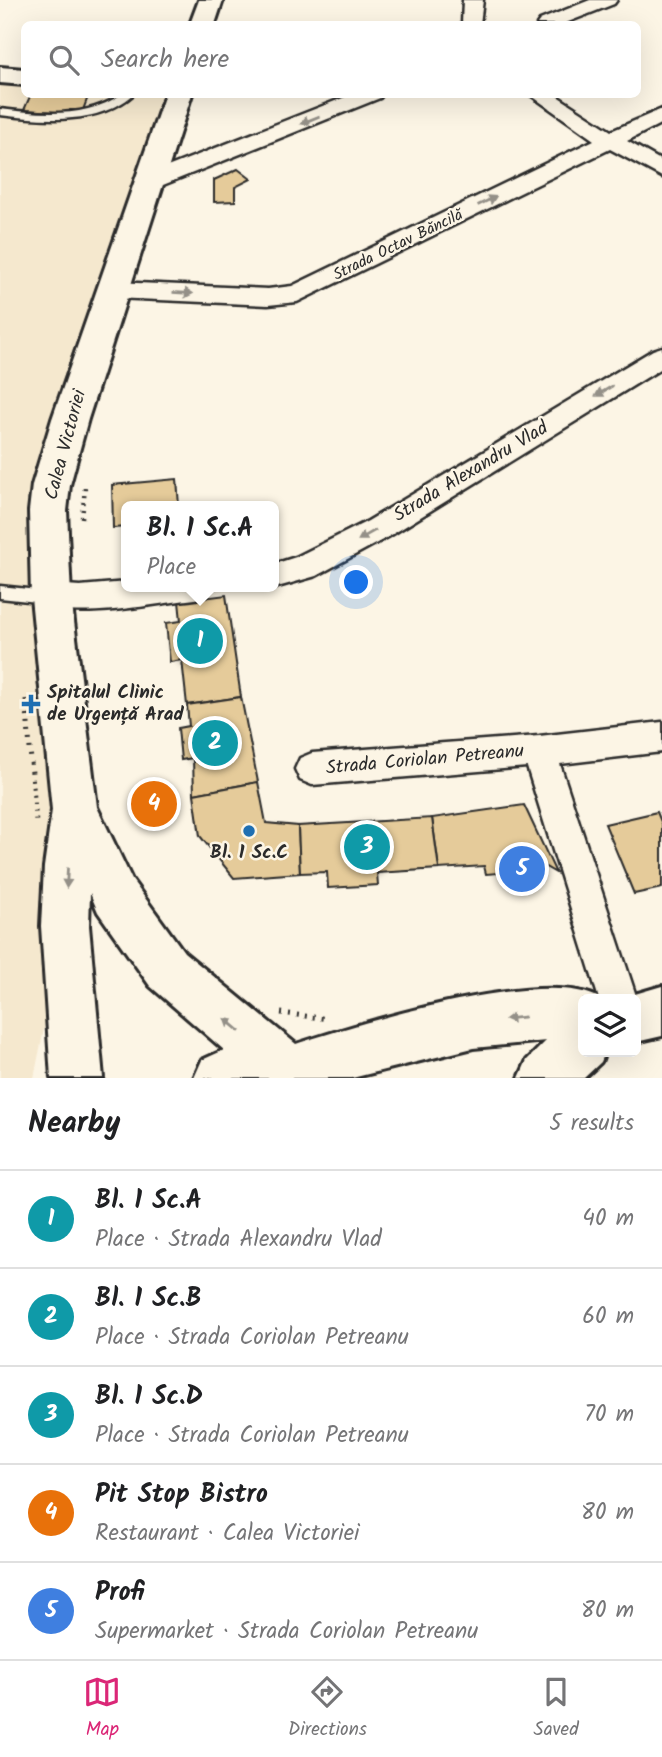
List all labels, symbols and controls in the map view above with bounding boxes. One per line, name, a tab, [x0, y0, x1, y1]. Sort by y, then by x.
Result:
search box	[21, 21, 641, 98]
text: Search here	[101, 39, 229, 81]
icon: search	[45, 41, 83, 79]
one-way arrow	[299, 114, 320, 125]
one-way arrow	[477, 196, 497, 207]
street label: Strada Octav Băncilă	[329, 202, 469, 287]
one-way arrow	[172, 288, 194, 299]
street label: Calea Victoriei	[37, 385, 95, 503]
one-way arrow	[594, 385, 613, 397]
street label: Strada Alexandru Vlad	[388, 413, 555, 530]
popup	[121, 501, 279, 592]
text: Bl. 1 Sc.A	[147, 508, 253, 550]
one-way arrow	[358, 529, 377, 541]
text: Place	[147, 550, 196, 586]
your location	[339, 565, 373, 599]
pin: 1	[177, 615, 223, 667]
place label: Spitalul Clinic de Urgență Arad	[47, 678, 185, 730]
marker: Spitalul Clinic de Urgență Arad	[21, 694, 41, 714]
pin: 2	[192, 717, 238, 769]
street label: Strada Coriolan Petreanu	[325, 736, 525, 784]
pin: 4	[131, 778, 177, 830]
pin: 3	[344, 821, 390, 873]
marker: Bl. 1 Sc.C	[241, 823, 257, 839]
place label: Bl. 1 Sc.C	[210, 838, 288, 868]
pin: 5	[499, 843, 545, 895]
one-way arrow	[61, 867, 72, 889]
map controls	[578, 994, 641, 1057]
button: layers	[578, 994, 641, 1057]
one-way arrow	[504, 1013, 526, 1024]
one-way arrow	[223, 1017, 241, 1032]
text: Nearby	[28, 1100, 120, 1148]
text: 5 results	[549, 1106, 634, 1142]
text: Bl. 1 Sc.A	[95, 1180, 202, 1222]
text: 1	[48, 1201, 54, 1237]
text: 40 m	[582, 1201, 634, 1237]
text: Place · Strada Alexandru Vlad	[95, 1222, 382, 1258]
text: Bl. 1 Sc.B	[95, 1278, 202, 1320]
text: 2	[44, 1299, 58, 1335]
text: 60 m	[582, 1299, 634, 1335]
text: Place · Strada Coriolan Petreanu	[95, 1320, 409, 1356]
text: Bl. 1 Sc.D	[95, 1376, 203, 1418]
text: 3	[45, 1397, 57, 1433]
text: 70 m	[584, 1397, 634, 1433]
text: Place · Strada Coriolan Petreanu	[95, 1418, 409, 1454]
text: Pit Stop Bistro	[95, 1474, 268, 1516]
text: 4	[45, 1495, 57, 1531]
text: 80 m	[581, 1495, 634, 1531]
text: Restaurant · Calea Victoriei	[95, 1516, 360, 1552]
text: Profi	[95, 1572, 144, 1614]
text: 5	[45, 1593, 57, 1629]
text: 80 m	[581, 1593, 634, 1629]
text: Supermarket · Strada Coriolan Petreanu	[95, 1614, 478, 1650]
tab: Map	[83, 1673, 121, 1745]
tab: Directions	[288, 1673, 367, 1745]
tab: Saved	[534, 1673, 579, 1745]

